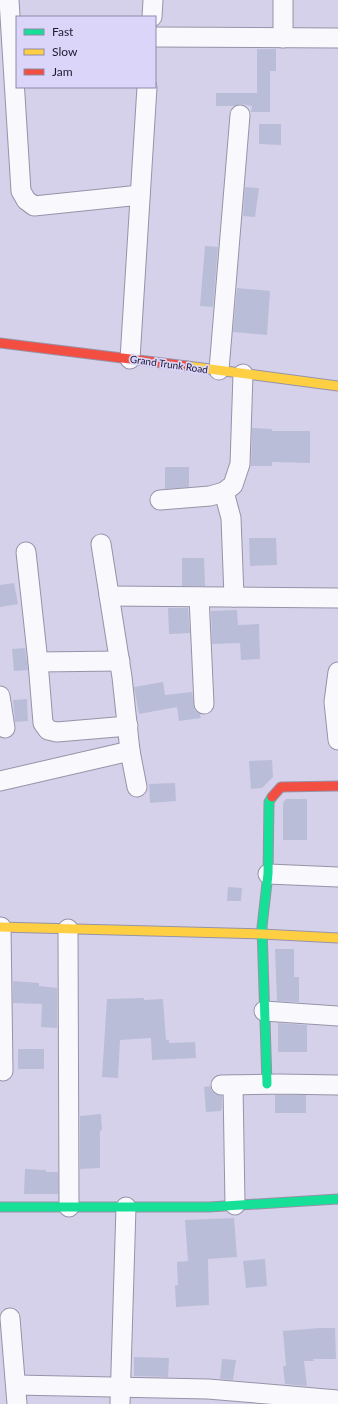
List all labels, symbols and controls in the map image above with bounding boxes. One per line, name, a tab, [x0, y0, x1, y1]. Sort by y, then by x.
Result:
legend	[16, 16, 156, 88]
text: Fast	[52, 24, 74, 39]
text: Slow	[52, 44, 78, 59]
text: Jam	[52, 64, 73, 79]
street label: Grand Trunk Road	[129, 353, 209, 375]

